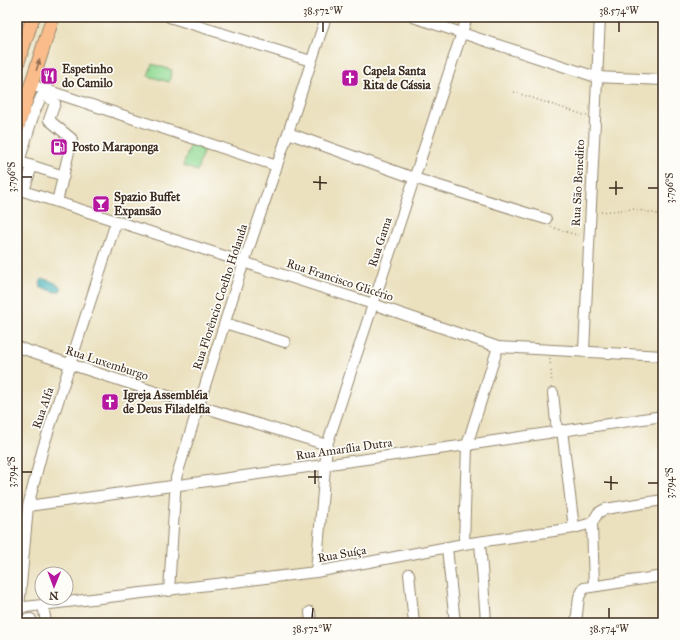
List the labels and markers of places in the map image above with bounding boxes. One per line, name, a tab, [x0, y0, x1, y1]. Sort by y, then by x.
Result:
place label: Espetinho do Camilo	[62, 62, 113, 90]
place label: Capela Santa Rita de Cássia	[363, 64, 431, 92]
restaurant icon: Espetinho do Camilo	[39, 66, 59, 86]
church icon: Capela Santa Rita de Cássia	[340, 68, 360, 88]
fuel station icon: Posto Maraponga	[49, 137, 69, 157]
place label: Posto Maraponga	[72, 140, 159, 155]
place label: Spazio Buffet Expansão	[114, 190, 181, 219]
bar icon: Spazio Buffet Expansão	[91, 194, 111, 214]
place label: Igreja Assembléia de Deus Filadelfia	[123, 388, 211, 416]
church icon: Igreja Assembléia de Deus Filadelfia	[100, 392, 120, 412]

